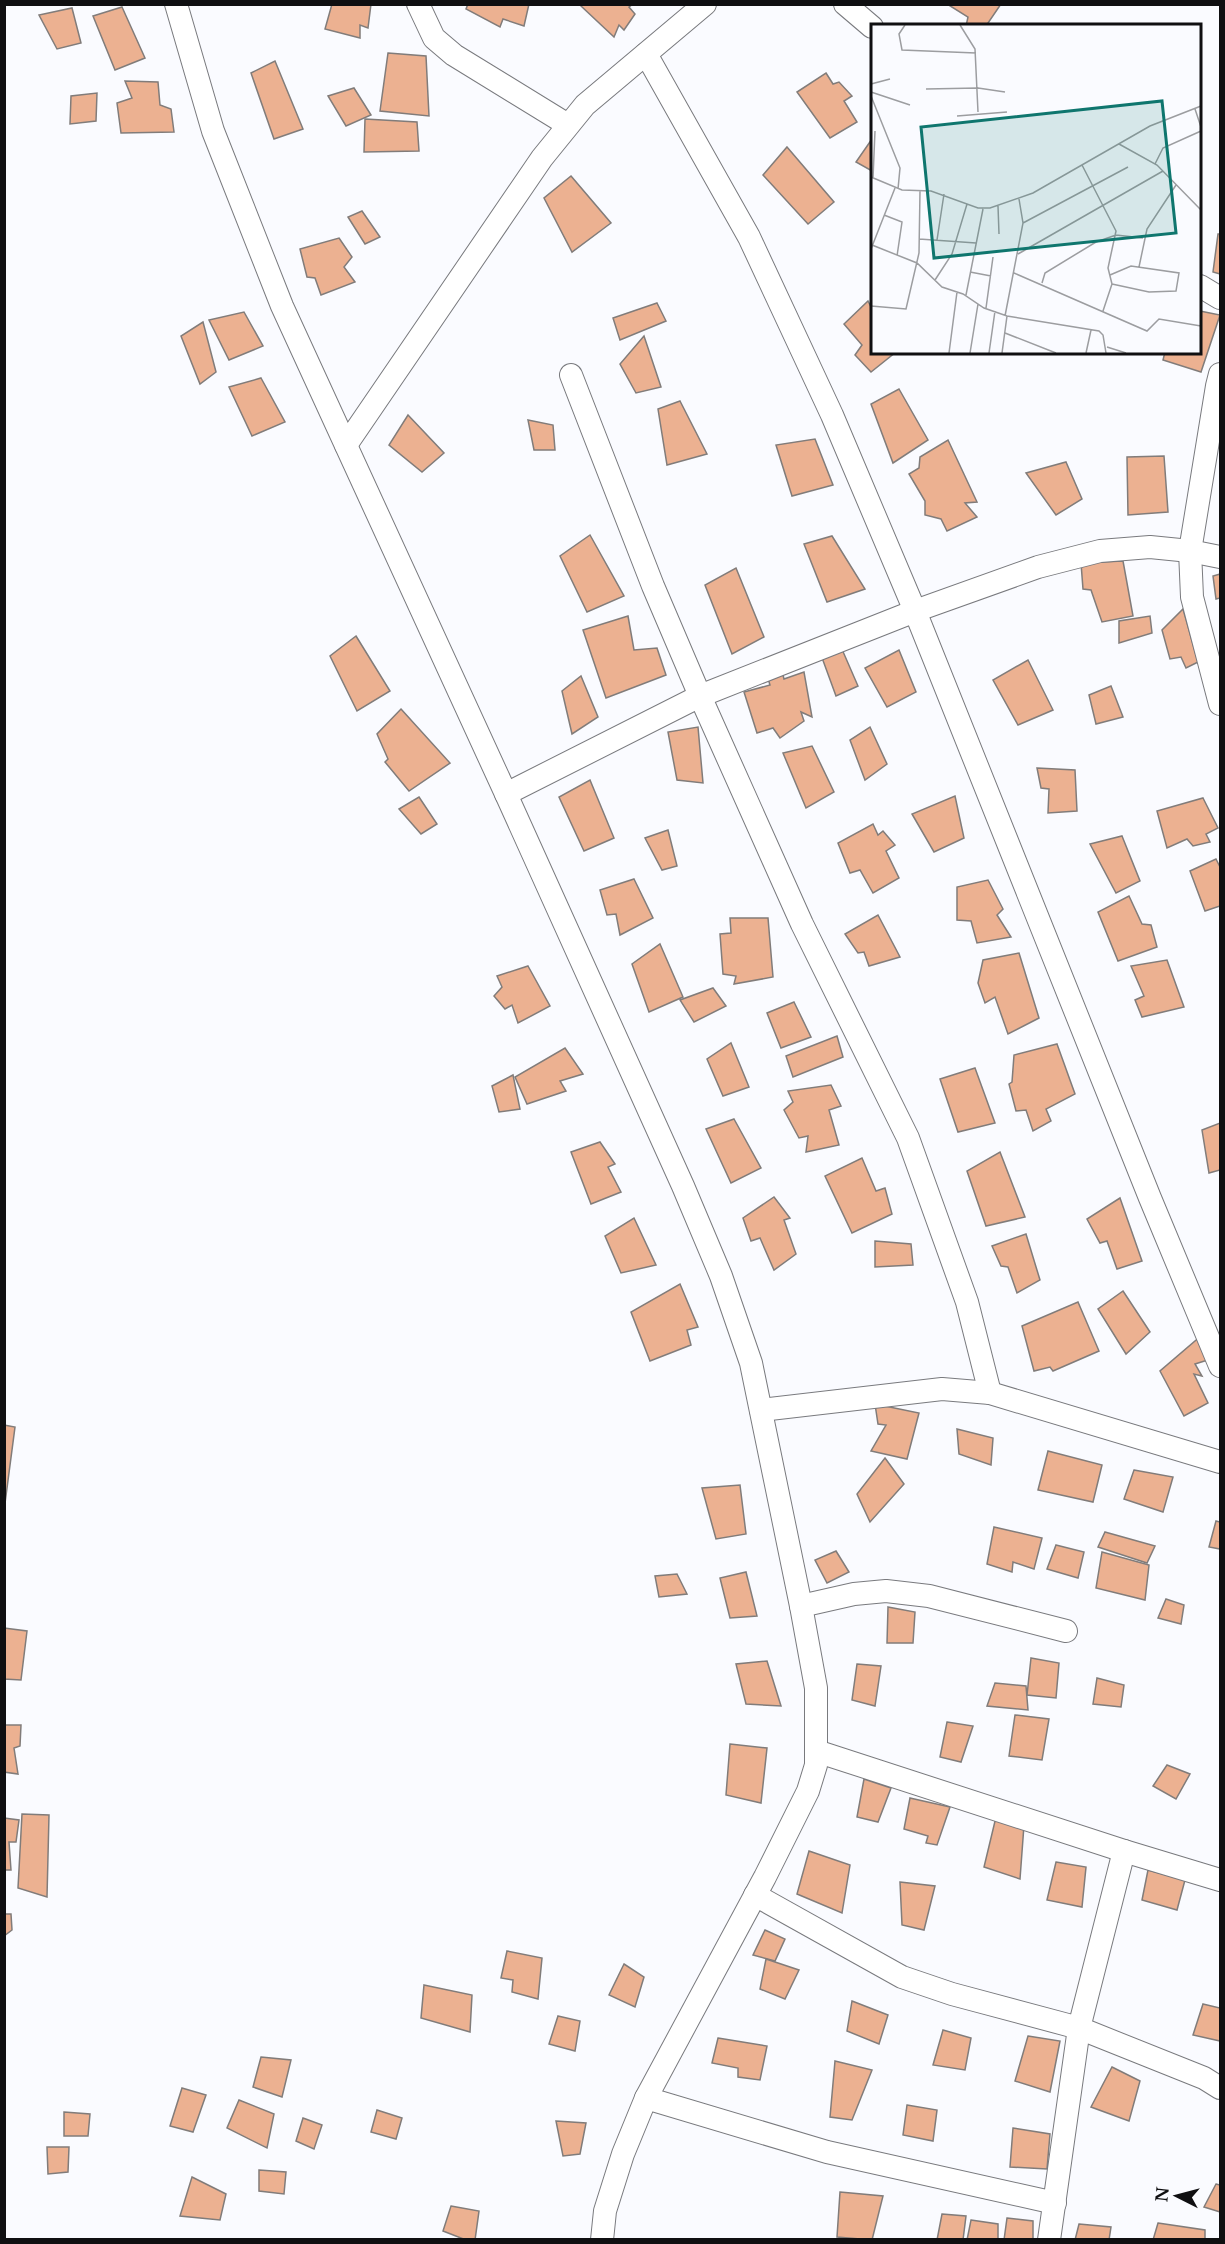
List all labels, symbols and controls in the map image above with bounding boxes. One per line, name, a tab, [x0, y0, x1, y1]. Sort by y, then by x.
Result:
inset map	[871, 24, 1201, 354]
north arrow	[1147, 2166, 1207, 2226]
text: N	[1151, 2186, 1173, 2203]

